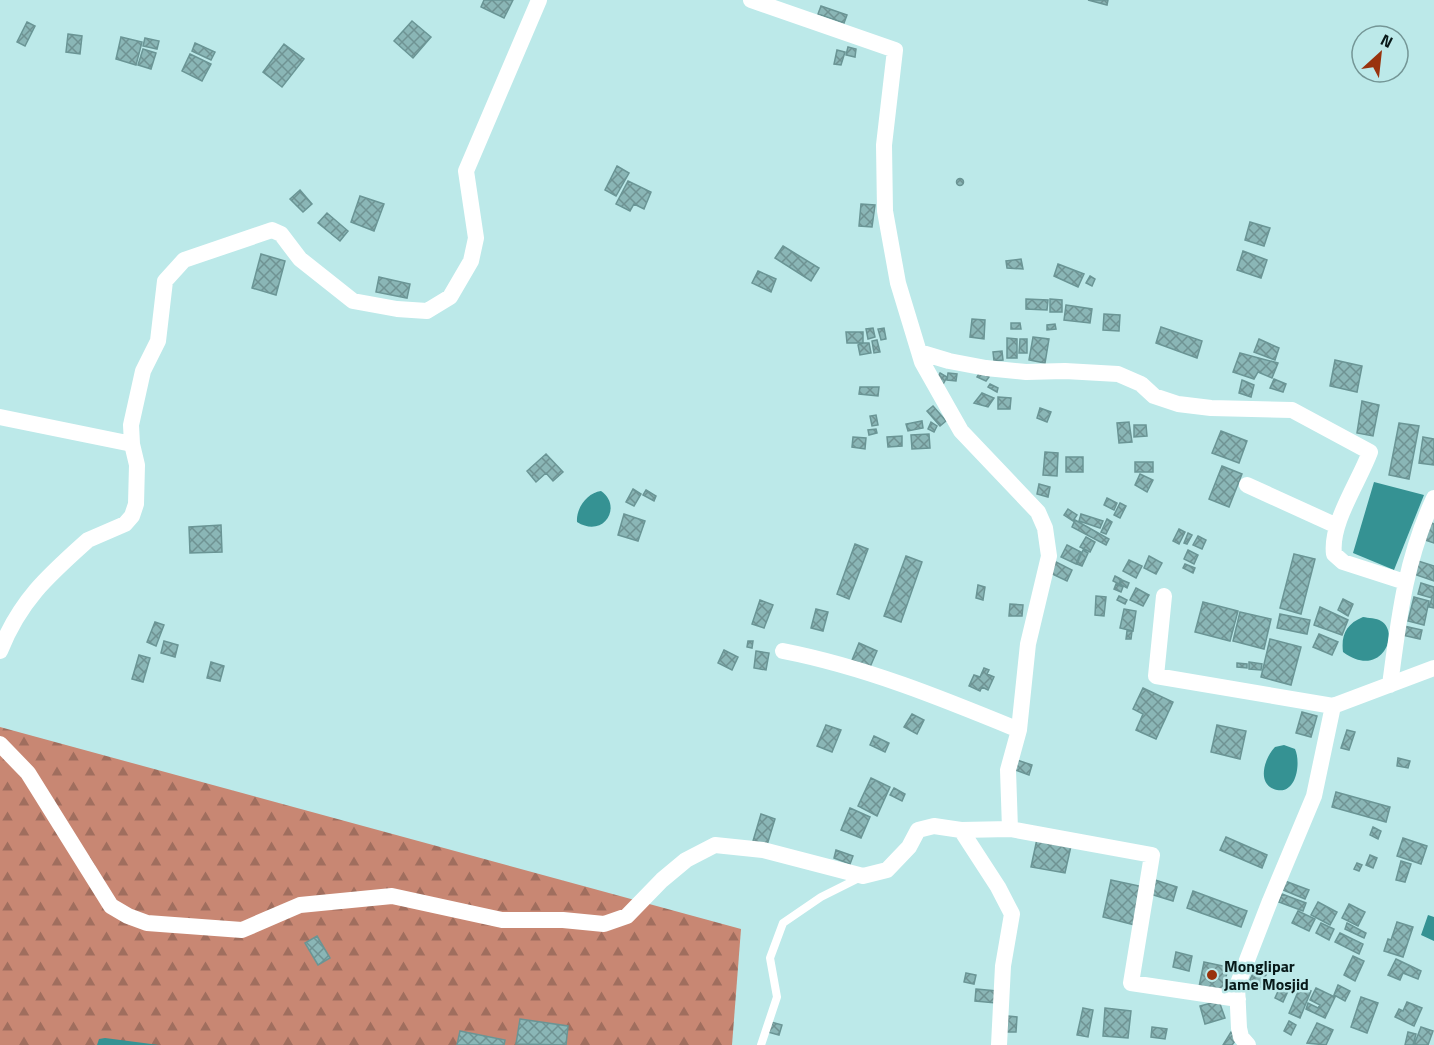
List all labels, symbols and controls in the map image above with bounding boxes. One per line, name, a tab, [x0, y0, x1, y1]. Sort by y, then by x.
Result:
north arrow	[1350, 24, 1410, 84]
text: N	[1376, 27, 1397, 54]
place label: Monglipar Jame Mosjid	[1224, 954, 1309, 996]
marker: Monglipar Jame Mosjid	[1205, 968, 1219, 982]

